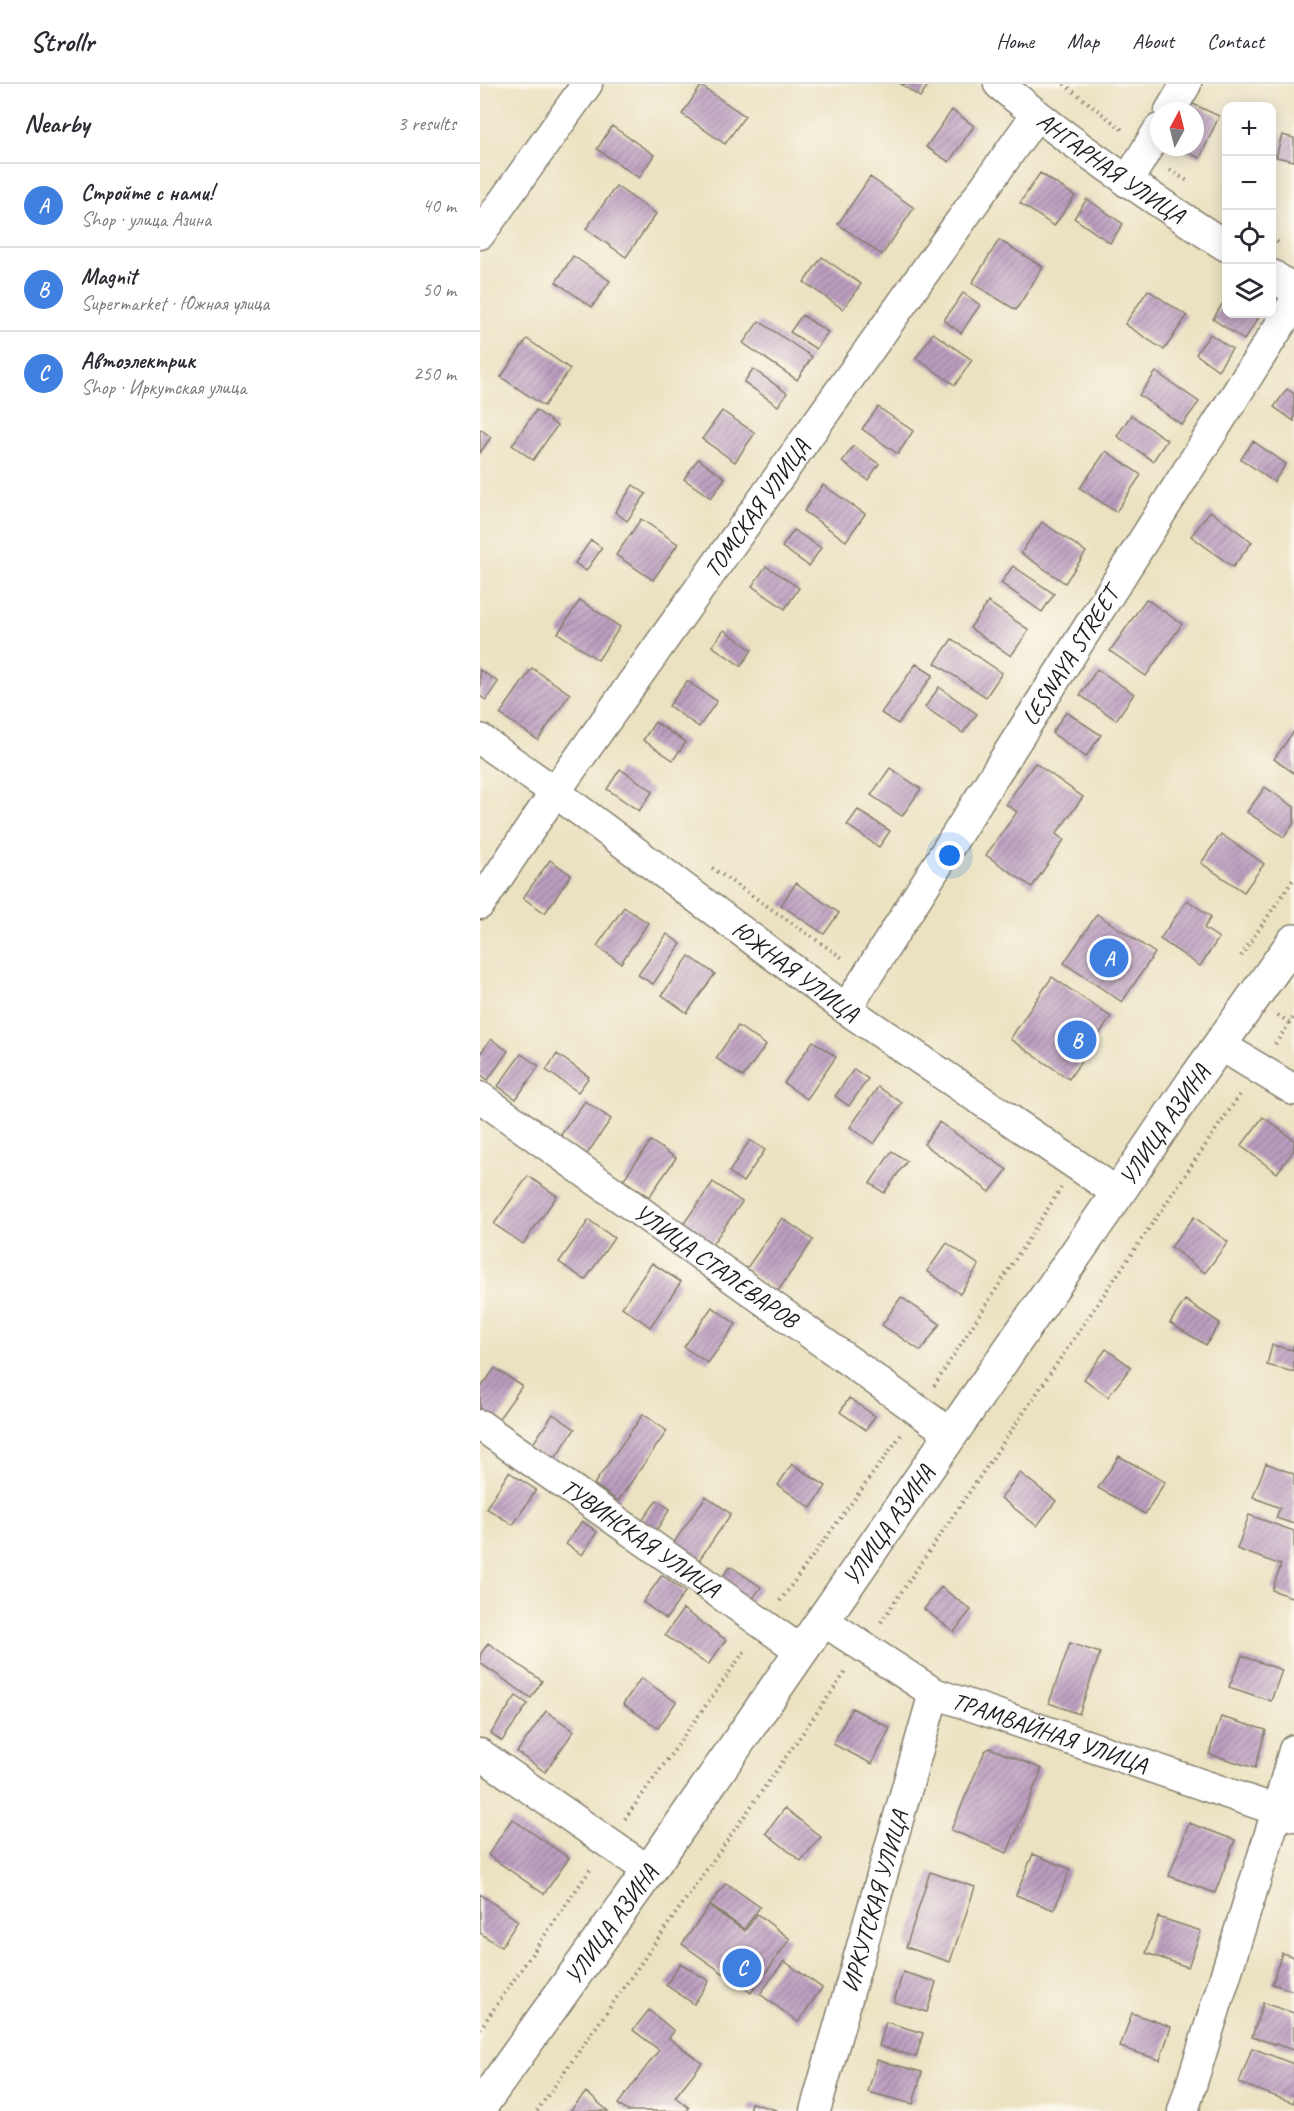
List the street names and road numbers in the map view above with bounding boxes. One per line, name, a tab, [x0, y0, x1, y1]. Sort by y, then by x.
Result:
street label: АНГАРНАЯ УЛИЦА	[1031, 105, 1191, 231]
street label: ТОМСКАЯ УЛИЦА	[697, 432, 817, 583]
street label: LESNAYA STREET	[1015, 576, 1128, 731]
street label: ЮЖНАЯ УЛИЦА	[726, 914, 865, 1029]
street label: УЛИЦА АЗИНА	[1112, 1058, 1216, 1191]
street label: УЛИЦА СТАЛЕВАРОВ	[628, 1197, 806, 1336]
street label: УЛИЦА АЗИНА	[836, 1458, 941, 1591]
street label: ТУВИНСКАЯ УЛИЦА	[555, 1472, 726, 1604]
street label: ТРАМВАЙНАЯ УЛИЦА	[948, 1685, 1152, 1780]
street label: ИРКУТСКАЯ УЛИЦА	[835, 1806, 915, 1995]
street label: УЛИЦА АЗИНА	[558, 1858, 664, 1990]

